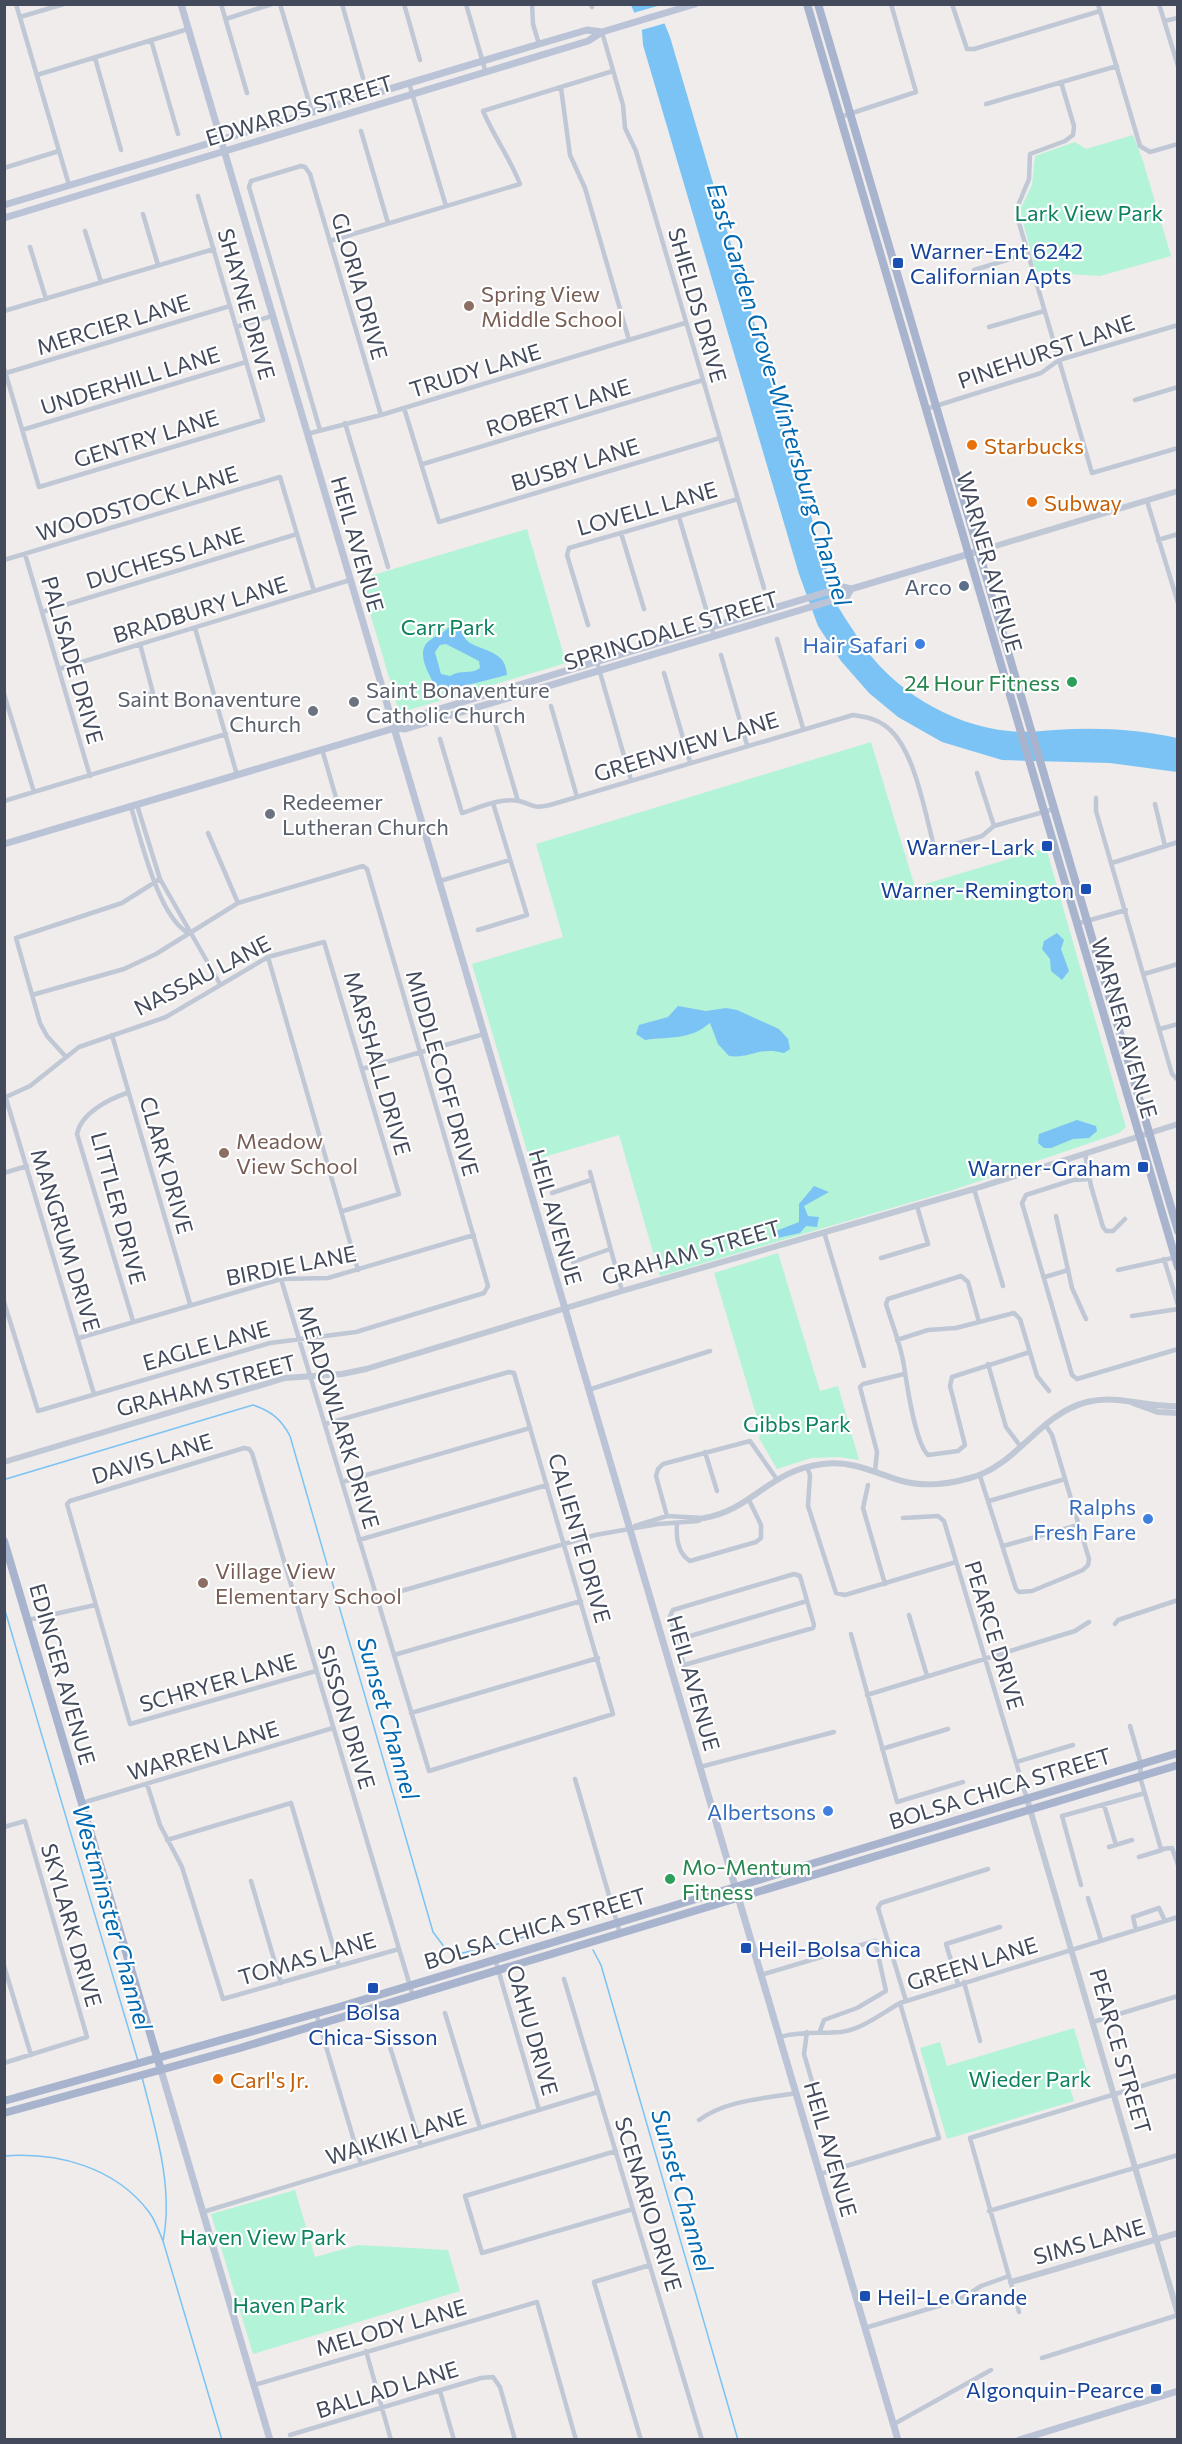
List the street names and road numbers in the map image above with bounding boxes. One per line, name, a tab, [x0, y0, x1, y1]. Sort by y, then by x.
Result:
street label: EDWARDS STREET	[202, 69, 396, 151]
street label: GLORIA DRIVE	[326, 209, 394, 363]
street label: SHIELDS DRIVE	[663, 224, 733, 386]
street label: SHAYNE DRIVE	[213, 225, 281, 383]
street label: MERCIER LANE	[33, 288, 193, 360]
street label: PINEHURST LANE	[954, 308, 1138, 394]
street label: TRUDY LANE	[406, 337, 544, 403]
street label: UNDERHILL LANE	[37, 340, 223, 420]
street label: ROBERT LANE	[482, 372, 634, 442]
street label: GENTRY LANE	[70, 403, 222, 473]
street label: BUSBY LANE	[507, 432, 643, 496]
street label: WOODSTOCK LANE	[33, 459, 241, 547]
street label: WARNER AVENUE	[951, 468, 1029, 656]
street label: HEIL AVENUE	[326, 473, 390, 615]
street label: LOVELL LANE	[574, 475, 720, 541]
street label: DUCHESS LANE	[82, 520, 248, 594]
street label: BRADBURY LANE	[110, 570, 290, 648]
street label: PALISADE DRIVE	[36, 573, 110, 747]
street label: SPRINGDALE STREET	[561, 585, 781, 675]
street label: GREENVIEW LANE	[590, 705, 782, 787]
street label: NASSAU LANE	[129, 929, 275, 1021]
street label: WARNER AVENUE	[1086, 934, 1164, 1122]
street label: MIDDLECOFF DRIVE	[401, 967, 485, 1179]
street label: MARSHALL DRIVE	[339, 968, 417, 1158]
street label: CLARK DRIVE	[134, 1093, 200, 1237]
street label: LITTLER DRIVE	[86, 1129, 152, 1287]
street label: MANGRUM DRIVE	[25, 1145, 107, 1335]
street label: HEIL AVENUE	[524, 1146, 588, 1288]
street label: GRAHAM STREET	[599, 1214, 783, 1290]
street label: BIRDIE LANE	[224, 1239, 358, 1291]
street label: MEADOWLARK DRIVE	[292, 1302, 386, 1532]
street label: EAGLE LANE	[139, 1314, 273, 1376]
street label: GRAHAM STREET	[113, 1348, 299, 1422]
street label: DAVIS LANE	[88, 1427, 216, 1489]
street label: CALIENTE DRIVE	[543, 1450, 617, 1626]
street label: PEARCE DRIVE	[960, 1557, 1030, 1713]
street label: EDINGER AVENUE	[24, 1580, 102, 1768]
street label: HEIL AVENUE	[662, 1612, 726, 1754]
street label: SISSON DRIVE	[312, 1642, 382, 1792]
street label: SCHRYER LANE	[136, 1647, 300, 1717]
street label: WARREN LANE	[124, 1714, 282, 1786]
street label: BOLSA CHICA STREET	[886, 1741, 1114, 1835]
street label: SKYLARK DRIVE	[36, 1840, 108, 2010]
street label: BOLSA CHICA STREET	[421, 1881, 649, 1975]
street label: TOMAS LANE	[235, 1925, 379, 1991]
street label: GREEN LANE	[903, 1930, 1041, 1996]
street label: OAHU DRIVE	[501, 1962, 565, 2098]
street label: PEARCE STREET	[1085, 1965, 1157, 2137]
street label: HEIL AVENUE	[799, 2078, 863, 2220]
street label: WAIKIKI LANE	[322, 2102, 470, 2170]
street label: SCENARIO DRIVE	[610, 2113, 688, 2295]
street label: SIMS LANE	[1030, 2212, 1148, 2270]
street label: MELODY LANE	[312, 2293, 470, 2361]
street label: BALLAD LANE	[313, 2355, 461, 2423]

